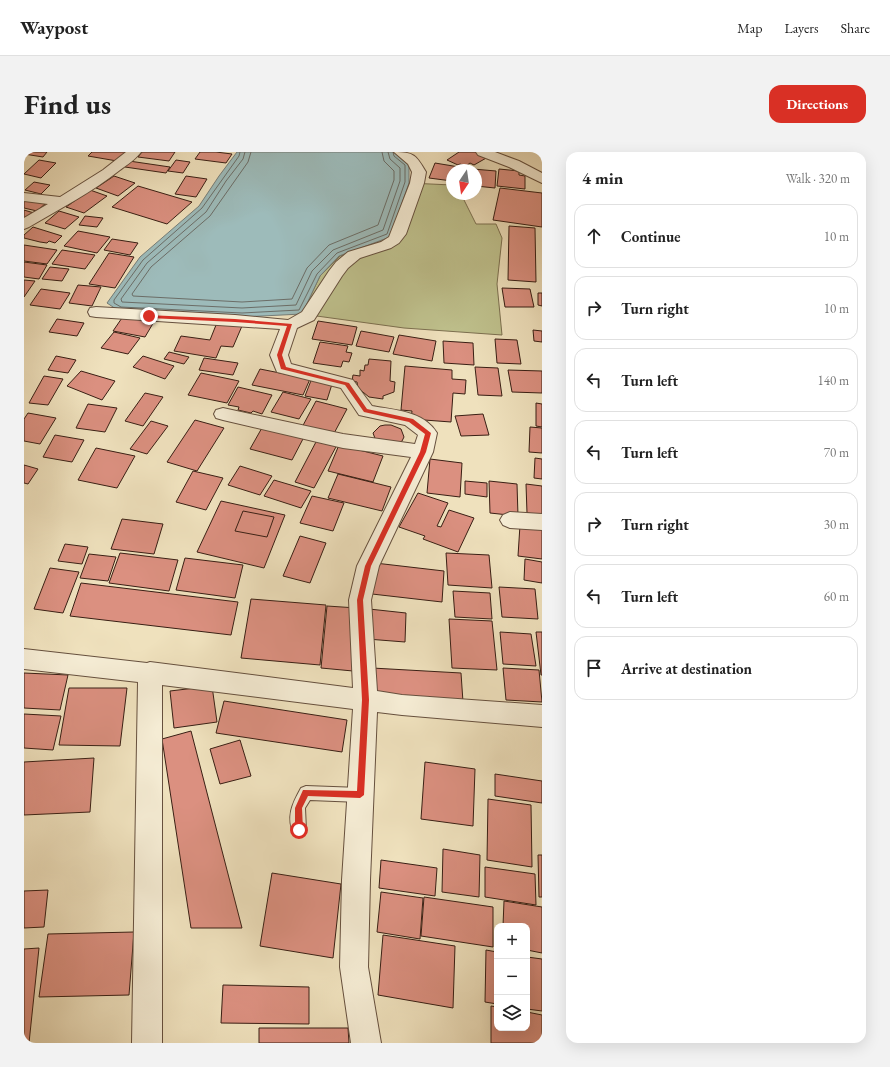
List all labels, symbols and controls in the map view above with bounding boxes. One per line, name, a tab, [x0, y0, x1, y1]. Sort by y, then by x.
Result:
text: Waypost	[20, 15, 88, 40]
text: Map	[737, 19, 762, 37]
text: Layers	[784, 19, 819, 37]
text: Share	[841, 19, 870, 37]
button: Directions	[769, 85, 866, 123]
text: Find us	[24, 86, 111, 122]
north arrow	[446, 164, 482, 200]
text: 4 min	[582, 167, 623, 189]
text: Walk · 320 m	[786, 170, 850, 187]
icon: ahead	[583, 225, 605, 247]
text: Continue	[621, 227, 681, 246]
text: 10 m	[824, 228, 849, 245]
icon: right	[583, 297, 605, 319]
text: Turn right	[621, 299, 689, 318]
text: 10 m	[824, 300, 849, 317]
route end	[140, 307, 158, 325]
icon: left	[583, 369, 605, 391]
text: Turn left	[621, 371, 678, 390]
text: 140 m	[818, 372, 849, 389]
icon: left	[583, 441, 605, 463]
text: Turn left	[621, 443, 678, 462]
text: 70 m	[824, 444, 849, 461]
icon: right	[583, 513, 605, 535]
text: Turn right	[621, 515, 689, 534]
text: 30 m	[824, 516, 849, 533]
icon: left	[583, 585, 605, 607]
text: Turn left	[621, 587, 678, 606]
text: 60 m	[824, 588, 849, 605]
icon: arrive	[583, 657, 605, 679]
text: Arrive at destination	[621, 659, 752, 678]
route start	[290, 821, 308, 839]
map controls	[494, 923, 530, 1031]
button: +	[494, 923, 530, 959]
button: −	[494, 959, 530, 995]
button: layers	[494, 995, 530, 1031]

